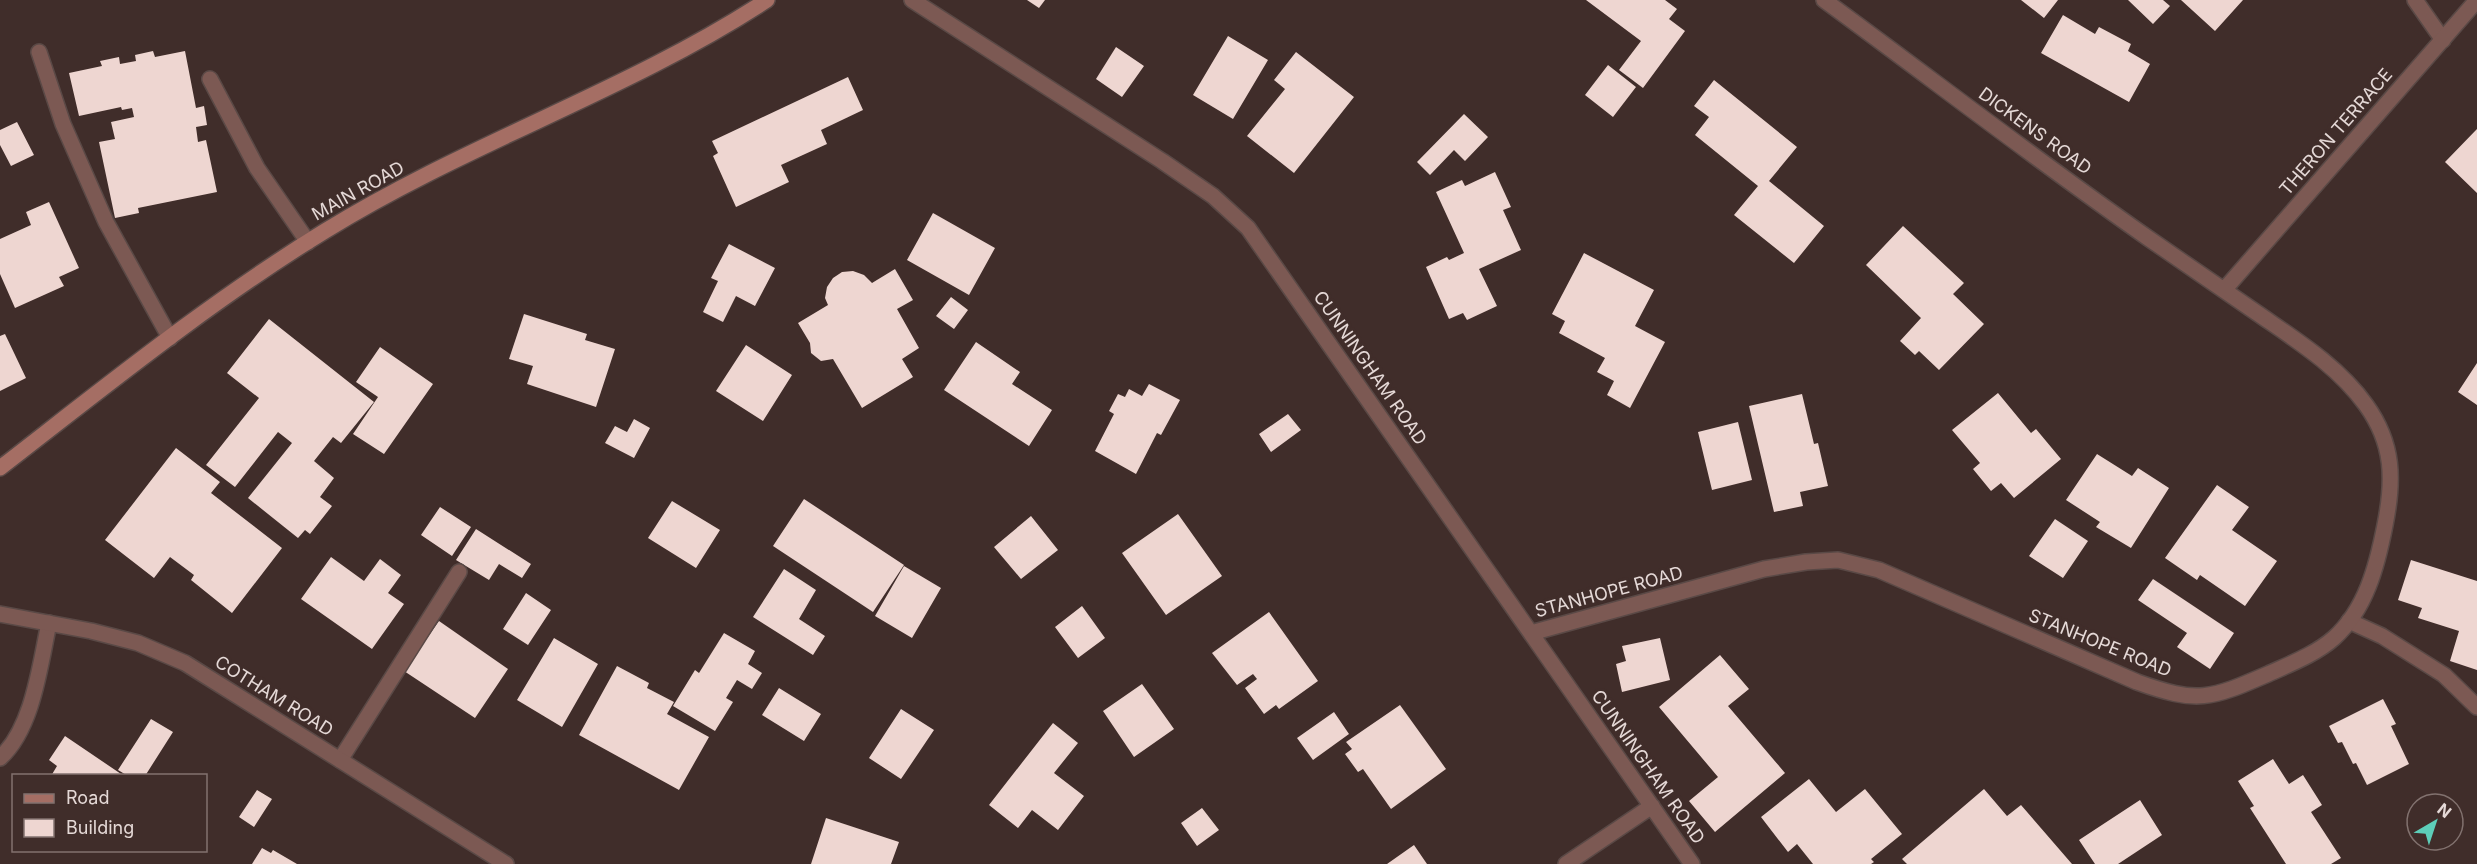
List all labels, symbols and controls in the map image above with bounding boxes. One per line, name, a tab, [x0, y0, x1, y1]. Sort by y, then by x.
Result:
street label: THERON TERRACE	[2275, 64, 2396, 199]
street label: DICKENS ROAD	[1975, 83, 2096, 179]
street label: MAIN ROAD	[308, 157, 408, 225]
street label: CUNNINGHAM ROAD	[1309, 287, 1431, 449]
street label: STANHOPE ROAD	[1533, 562, 1685, 621]
street label: STANHOPE ROAD	[2026, 604, 2175, 681]
street label: COTHAM ROAD	[211, 651, 337, 740]
street label: CUNNINGHAM ROAD	[1587, 686, 1709, 848]
legend	[12, 774, 207, 852]
text: Road	[66, 787, 109, 808]
north arrow	[2405, 792, 2465, 852]
text: N	[2433, 799, 2455, 822]
text: Building	[66, 817, 134, 838]

